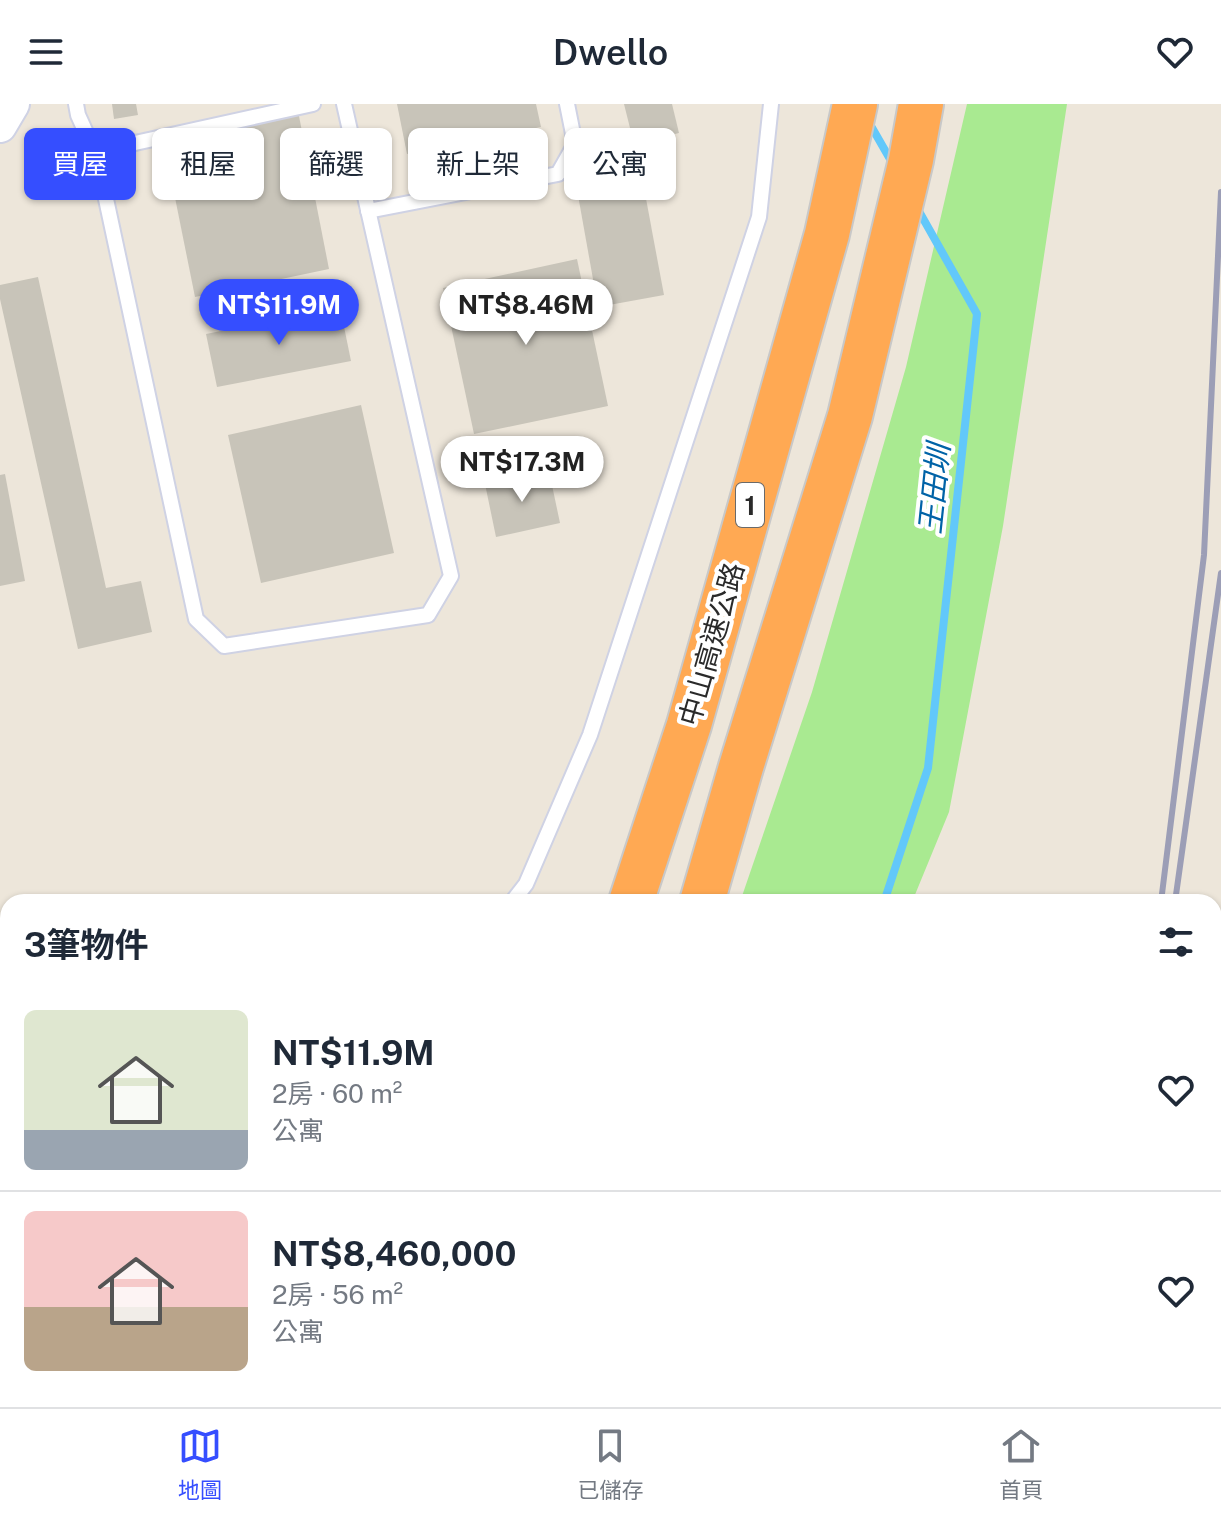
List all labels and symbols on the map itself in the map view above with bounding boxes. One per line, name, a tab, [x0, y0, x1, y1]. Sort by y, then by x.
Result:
pin: NT$11.9M	[196, 279, 362, 347]
pin: NT$8.46M	[443, 279, 609, 347]
pin: NT$17.3M	[439, 436, 605, 504]
water label: 王田圳	[911, 438, 957, 536]
road number: 1	[736, 483, 764, 527]
street label: 中山高速公路	[672, 559, 750, 729]

